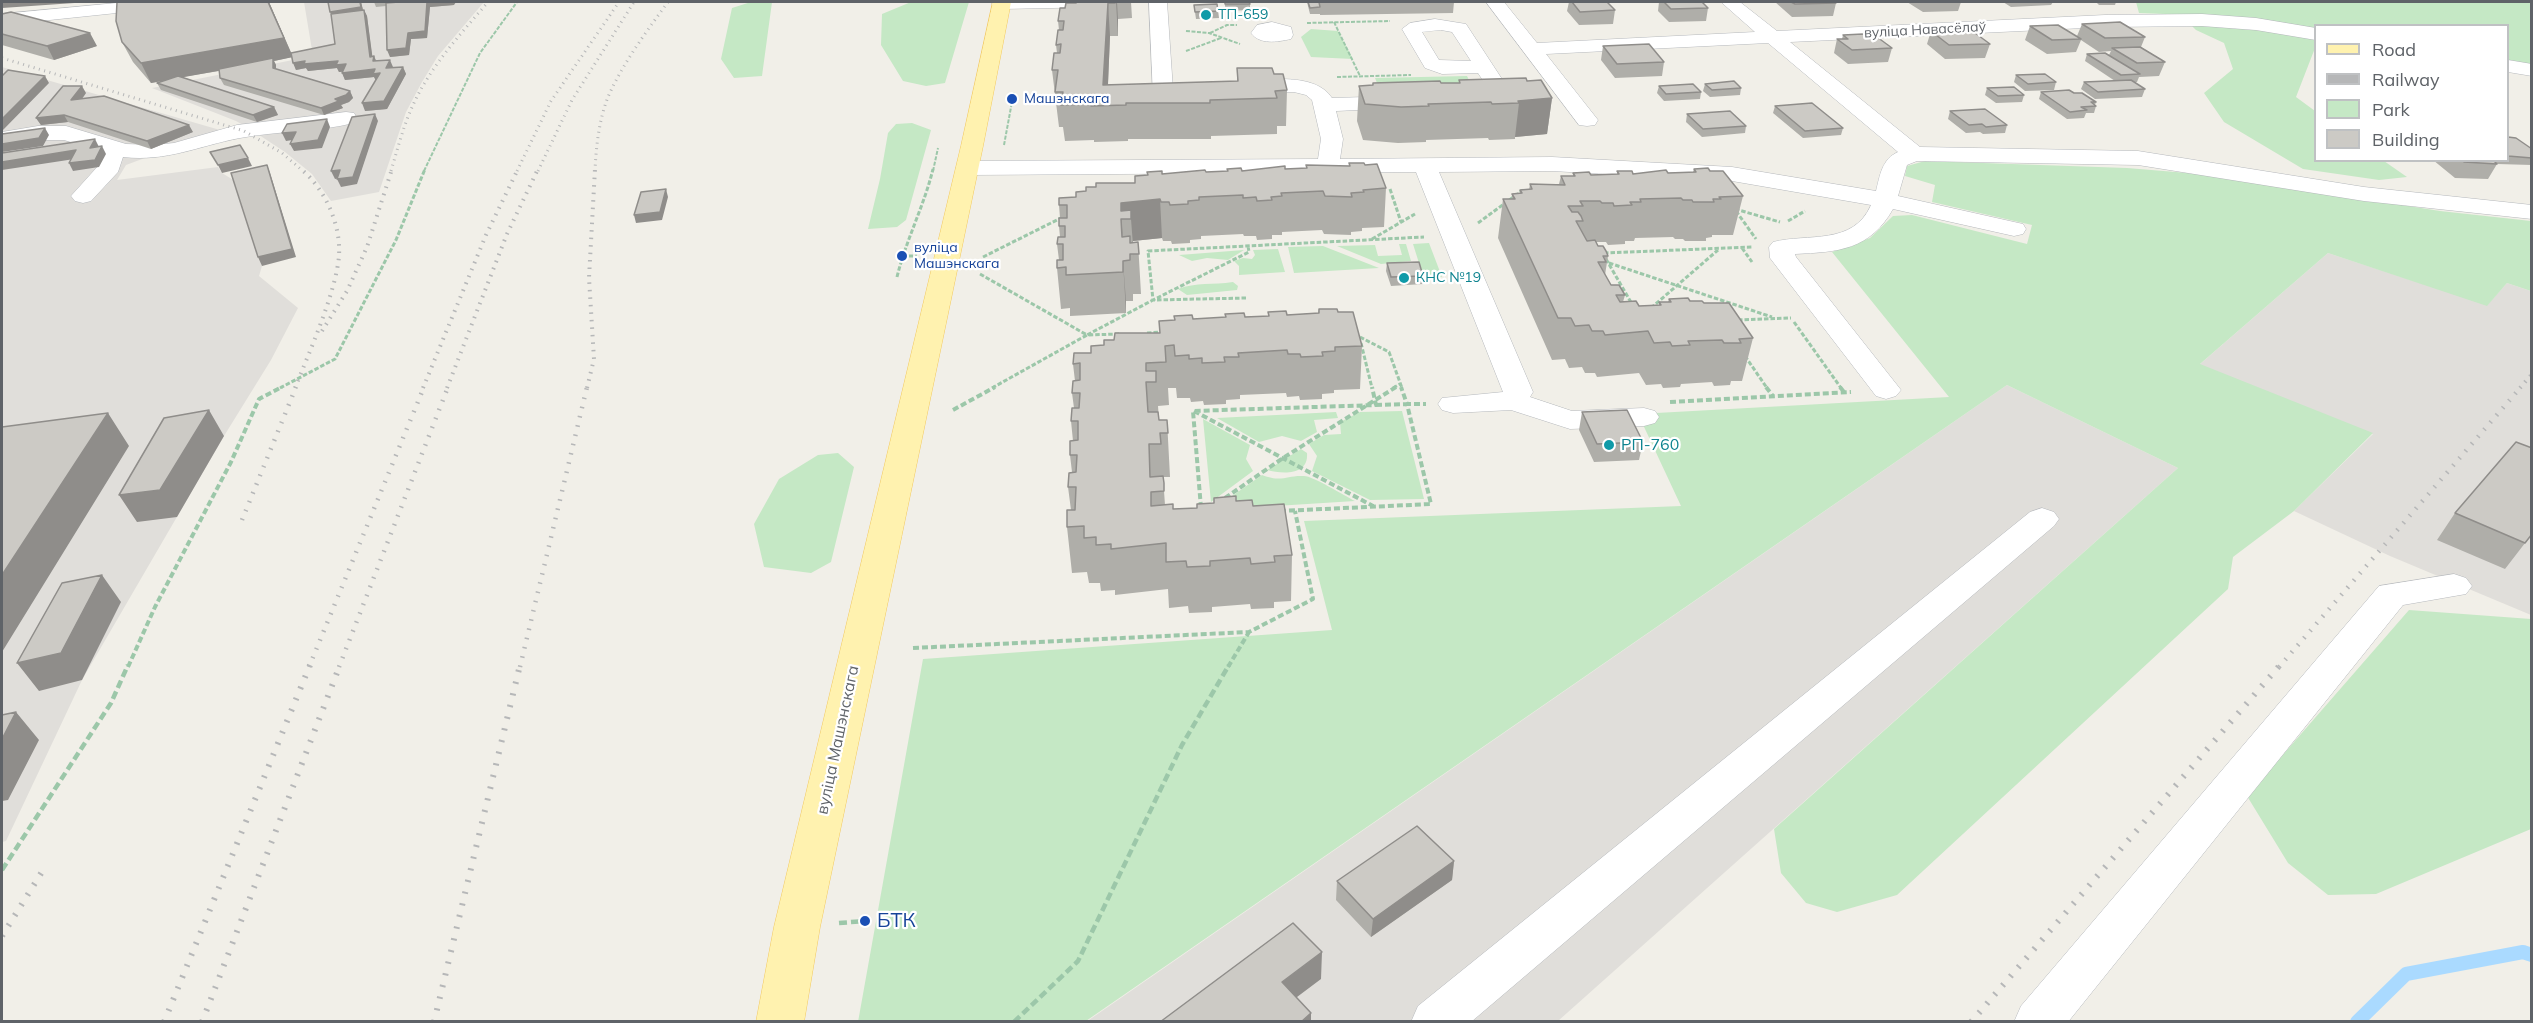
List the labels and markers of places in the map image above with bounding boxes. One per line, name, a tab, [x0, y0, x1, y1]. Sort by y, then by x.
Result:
place label: ТП-659	[1218, 7, 1268, 23]
marker: ТП-659	[1199, 8, 1213, 22]
place label: Машэнскага	[1024, 91, 1110, 107]
marker: Машэнскага	[1005, 92, 1019, 106]
place label: вуліца Машэнскага	[914, 240, 1000, 272]
marker: вуліца Машэнскага	[895, 249, 909, 263]
place label: КНС №19	[1416, 270, 1481, 286]
marker: КНС №19	[1397, 271, 1411, 285]
place label: РП-760	[1621, 435, 1679, 455]
marker: РП-760	[1602, 438, 1616, 452]
place label: БТК	[877, 909, 916, 933]
marker: БТК	[858, 914, 872, 928]

